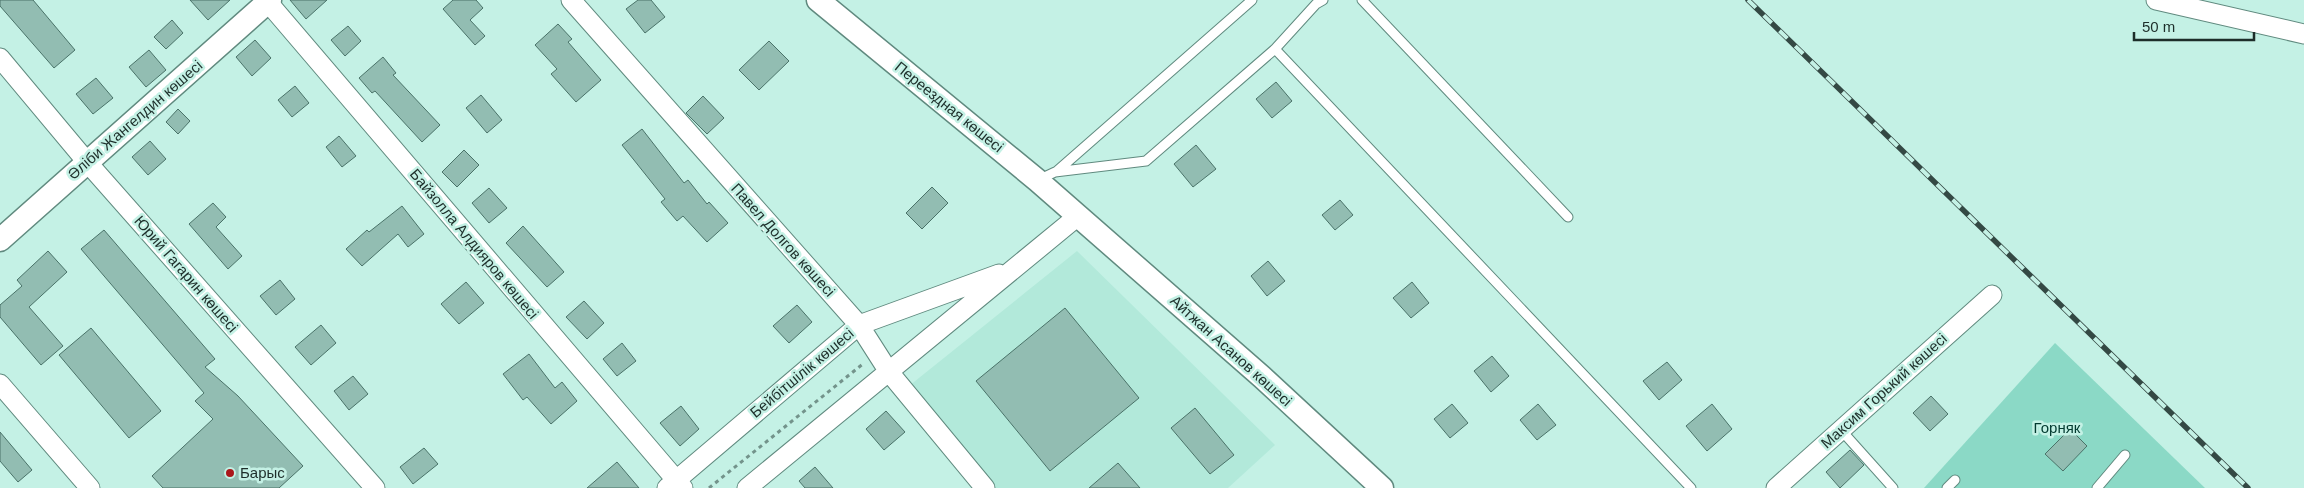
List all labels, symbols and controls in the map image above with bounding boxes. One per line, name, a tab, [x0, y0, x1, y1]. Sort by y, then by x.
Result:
scale bar	[2134, 10, 2254, 42]
text: 50 m	[2142, 18, 2175, 35]
street label: Әліби Жангелдин көшесі	[64, 57, 205, 183]
street label: Переездная көшесі	[892, 58, 1007, 155]
street label: Байзолла Алдияров көшесі	[407, 165, 542, 322]
street label: Павел Долгов көшесі	[728, 180, 839, 300]
street label: Юрий Гагарин көшесі	[131, 212, 242, 335]
street label: Айтжан Асанов көшесі	[1167, 292, 1295, 410]
street label: Бейбітшілік көшесі	[747, 324, 857, 421]
street label: Максим Горький көшесі	[1817, 330, 1950, 452]
park label: Горняк	[2034, 419, 2081, 436]
place label: Барыс	[240, 464, 285, 481]
marker: Барыс	[224, 467, 236, 479]

